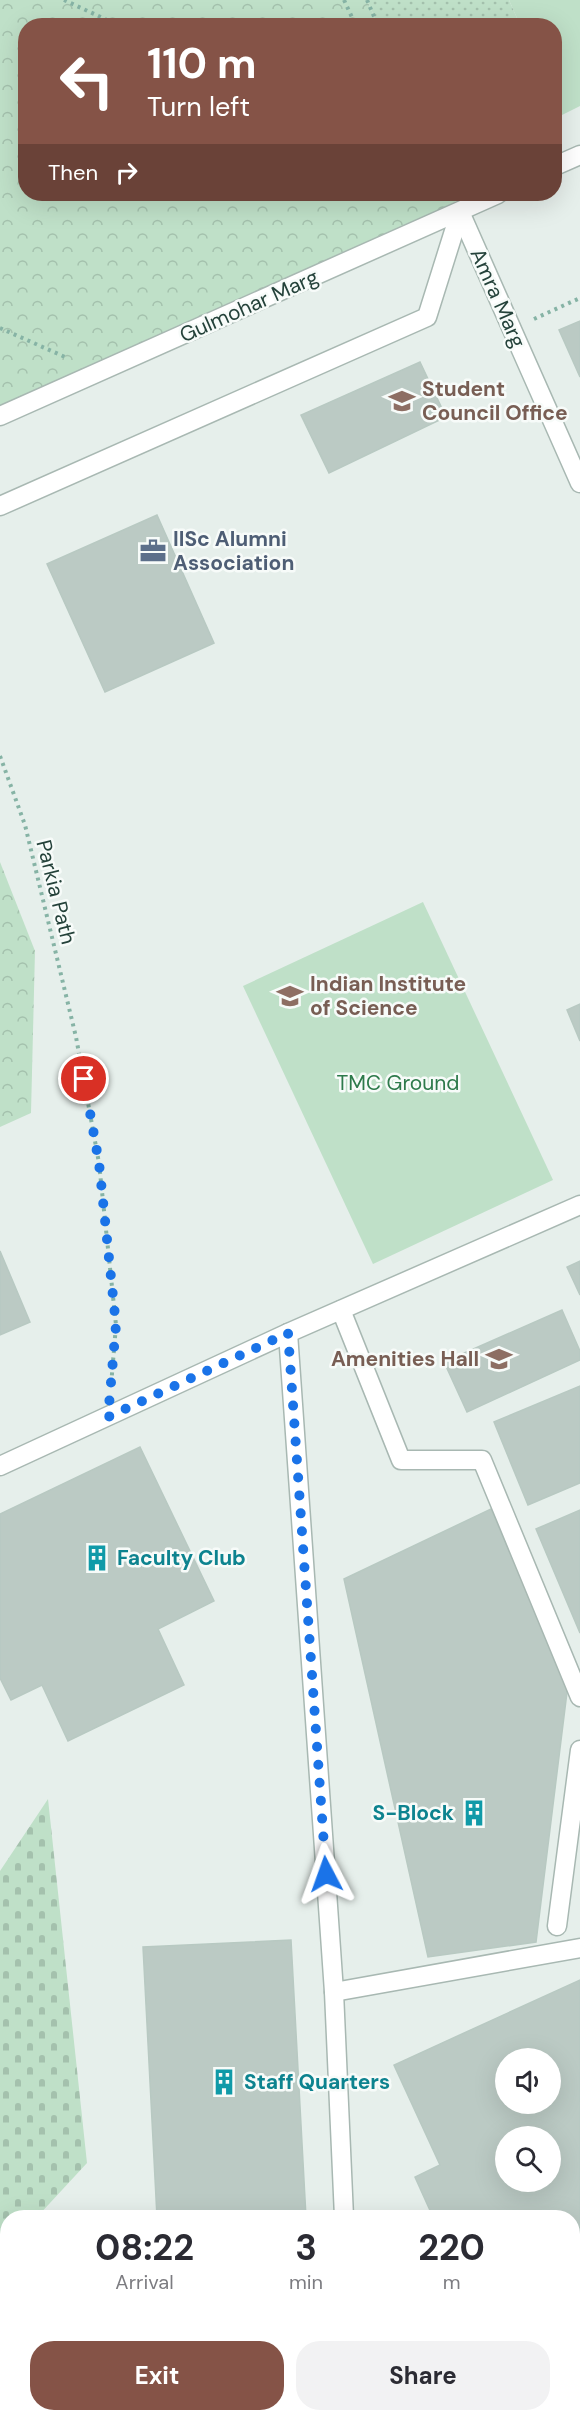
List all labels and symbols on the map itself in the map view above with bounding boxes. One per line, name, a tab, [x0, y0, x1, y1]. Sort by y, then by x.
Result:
street label: Amra Marg	[464, 244, 532, 352]
street label: Gulmohar Marg	[175, 263, 323, 349]
place label: Student Council Office	[422, 375, 568, 427]
school or university icon: Student Council Office	[387, 386, 417, 416]
place label: IISc Alumni Association	[173, 525, 294, 577]
office icon: IISc Alumni Association	[138, 536, 168, 566]
street label: Parkia Path	[30, 837, 82, 947]
place label: Indian Institute of Science	[310, 970, 466, 1022]
school or university icon: Indian Institute of Science	[275, 981, 305, 1011]
pin	[58, 1053, 109, 1104]
park label: TMC Ground	[336, 1069, 460, 1097]
school or university icon: Amenities Hall	[484, 1344, 514, 1374]
place label: Amenities Hall	[331, 1345, 479, 1373]
building icon: Faculty Club	[82, 1543, 112, 1573]
place label: Faculty Club	[117, 1544, 246, 1572]
building icon: S-Block	[459, 1798, 489, 1828]
place label: S-Block	[373, 1799, 454, 1827]
position arrow	[294, 1842, 358, 1906]
building icon: Staff Quarters	[209, 2067, 239, 2097]
place label: Staff Quarters	[244, 2068, 390, 2096]

